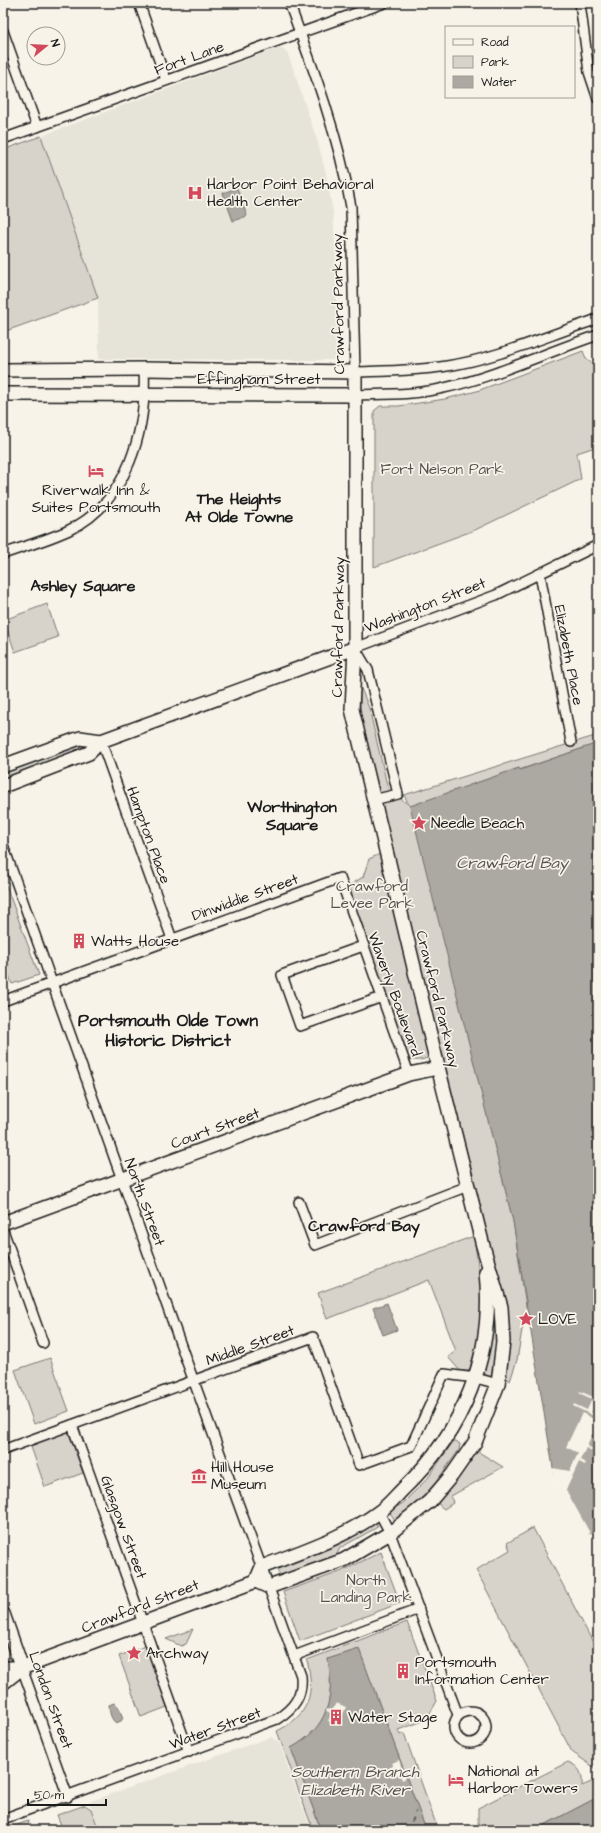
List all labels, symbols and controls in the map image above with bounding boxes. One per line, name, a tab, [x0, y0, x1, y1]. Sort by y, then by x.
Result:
north arrow	[26, 26, 66, 66]
legend	[445, 26, 575, 98]
text: Road	[481, 34, 509, 51]
street label: Fort Lane	[151, 36, 227, 81]
text: N	[47, 37, 63, 49]
text: Park	[481, 54, 509, 71]
text: Water	[481, 74, 517, 91]
place label: Harbor Point Behavioral Health Center	[207, 174, 374, 212]
hospital icon: Harbor Point Behavioral Health Center	[186, 184, 204, 202]
street label: Crawford Parkway	[327, 233, 351, 374]
street label: Effingham Street	[197, 369, 321, 391]
park label: Fort Nelson Park	[380, 459, 504, 480]
hotel icon: Riverwalk Inn & Suites Portsmouth	[87, 462, 105, 480]
place label: Riverwalk Inn & Suites Portsmouth	[32, 480, 161, 518]
district label: The Heights At Olde Towne	[185, 488, 293, 528]
street label: Crawford Parkway	[327, 557, 351, 698]
street label: Washington Street	[361, 573, 489, 639]
district label: Ashley Square	[31, 575, 136, 598]
street label: Elizabeth Place	[548, 603, 589, 707]
street label: Hampton Place	[121, 784, 176, 887]
district label: Worthington Square	[246, 796, 337, 836]
place label: Needle Beach	[431, 813, 525, 834]
place icon: Needle Beach	[410, 814, 428, 832]
water label: Crawford Bay	[456, 852, 570, 875]
street label: Dinwiddie Street	[189, 868, 301, 926]
park label: Crawford Levee Park	[330, 876, 414, 914]
street label: Crawford Parkway	[409, 928, 465, 1070]
street label: Waverly Boulevard	[361, 929, 427, 1060]
place label: Watts House	[91, 931, 179, 952]
building icon: Watts House	[70, 932, 88, 950]
district label: Portsmouth Olde Town Historic District	[78, 1009, 258, 1053]
street label: Court Street	[168, 1103, 263, 1154]
street label: North Street	[119, 1155, 170, 1249]
district label: Crawford Bay	[308, 1215, 420, 1238]
place label: LOVE	[538, 1309, 577, 1330]
place icon: LOVE	[517, 1310, 535, 1328]
street label: Middle Street	[203, 1320, 297, 1371]
place label: Hill House Museum	[211, 1457, 274, 1495]
museum icon: Hill House Museum	[190, 1467, 208, 1485]
street label: Glasgow Street	[94, 1473, 152, 1582]
park label: North Landing Park	[320, 1570, 412, 1609]
street label: Crawford Street	[78, 1574, 202, 1639]
place label: Archway	[146, 1643, 209, 1665]
place icon: Archway	[125, 1644, 143, 1662]
street label: London Street	[23, 1649, 78, 1752]
place label: Portsmouth Information Center	[415, 1652, 549, 1690]
building icon: Portsmouth Information Center	[394, 1662, 412, 1680]
street label: Water Street	[166, 1702, 264, 1755]
place label: Water Stage	[348, 1707, 437, 1729]
building icon: Water Stage	[327, 1708, 345, 1726]
water label: Southern Branch Elizabeth River	[291, 1761, 420, 1801]
place label: National at Harbor Towers	[468, 1761, 578, 1799]
hotel icon: National at Harbor Towers	[447, 1771, 465, 1789]
scale bar	[28, 1781, 106, 1807]
text: 50 m	[34, 1787, 65, 1804]

